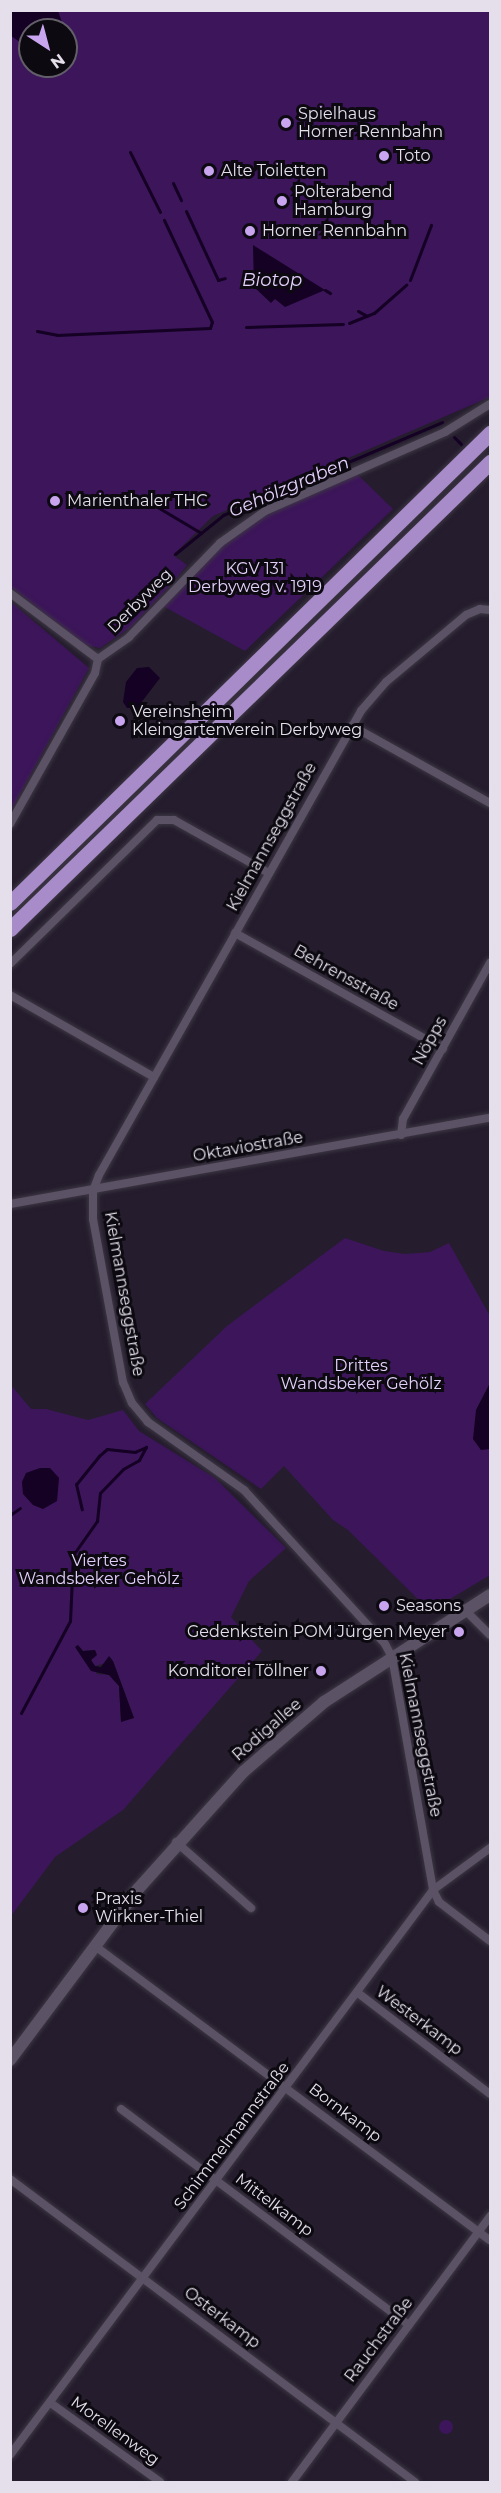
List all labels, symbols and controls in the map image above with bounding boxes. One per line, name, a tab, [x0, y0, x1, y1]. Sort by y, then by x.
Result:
north arrow	[18, 18, 78, 78]
text: N	[47, 50, 69, 73]
place label: Spielhaus Horner Rennbahn	[298, 104, 443, 142]
marker: Spielhaus Horner Rennbahn	[279, 116, 293, 130]
place label: Toto	[396, 146, 431, 166]
marker: Toto	[377, 149, 391, 163]
place label: Alte Toiletten	[221, 161, 326, 181]
marker: Alte Toiletten	[202, 164, 216, 178]
place label: Polterabend Hamburg	[294, 182, 393, 220]
marker: Polterabend Hamburg	[275, 194, 289, 208]
place label: Horner Rennbahn	[262, 221, 407, 241]
marker: Horner Rennbahn	[243, 224, 257, 238]
water label: Biotop	[242, 269, 302, 291]
water label: Gehölzgraben	[225, 452, 353, 522]
place label: Marienthaler THC	[67, 491, 208, 511]
marker: Marienthaler THC	[48, 494, 62, 508]
park label: KGV 131 Derbyweg v. 1919	[188, 559, 322, 597]
street label: Derbyweg	[104, 565, 176, 637]
place label: Vereinsheim Kleingartenverein Derbyweg	[132, 702, 362, 740]
marker: Vereinsheim Kleingartenverein Derbyweg	[113, 714, 127, 728]
street label: Kielmannseggstraße	[223, 759, 321, 915]
street label: Behrensstraße	[290, 941, 402, 1015]
street label: Nöpps	[409, 1013, 451, 1069]
street label: Oktaviostraße	[192, 1128, 304, 1166]
street label: Kielmannseggstraße	[100, 1210, 148, 1378]
park label: Drittes Wandsbeker Gehölz	[280, 1356, 442, 1394]
park label: Viertes Wandsbeker Gehölz	[18, 1551, 180, 1589]
place label: Seasons	[396, 1596, 461, 1616]
marker: Seasons	[377, 1599, 391, 1613]
place label: Gedenkstein POM Jürgen Meyer	[187, 1622, 447, 1642]
marker: Gedenkstein POM Jürgen Meyer	[452, 1625, 466, 1639]
street label: Kielmannseggstraße	[395, 1651, 445, 1819]
place label: Konditorei Töllner	[168, 1661, 309, 1681]
marker: Konditorei Töllner	[314, 1664, 328, 1678]
street label: Rodigallee	[229, 1695, 305, 1765]
place label: Praxis Wirkner-Thiel	[95, 1889, 203, 1927]
marker: Praxis Wirkner-Thiel	[76, 1901, 90, 1915]
street label: Westerkamp	[372, 1982, 466, 2060]
street label: Schimmelmannstraße	[170, 2058, 294, 2214]
street label: Bornkamp	[305, 2079, 385, 2147]
street label: Mittelkamp	[231, 2169, 317, 2241]
street label: Osterkamp	[180, 2283, 264, 2353]
street label: Rauchstraße	[341, 2294, 417, 2386]
street label: Morellenweg	[67, 2393, 163, 2469]

